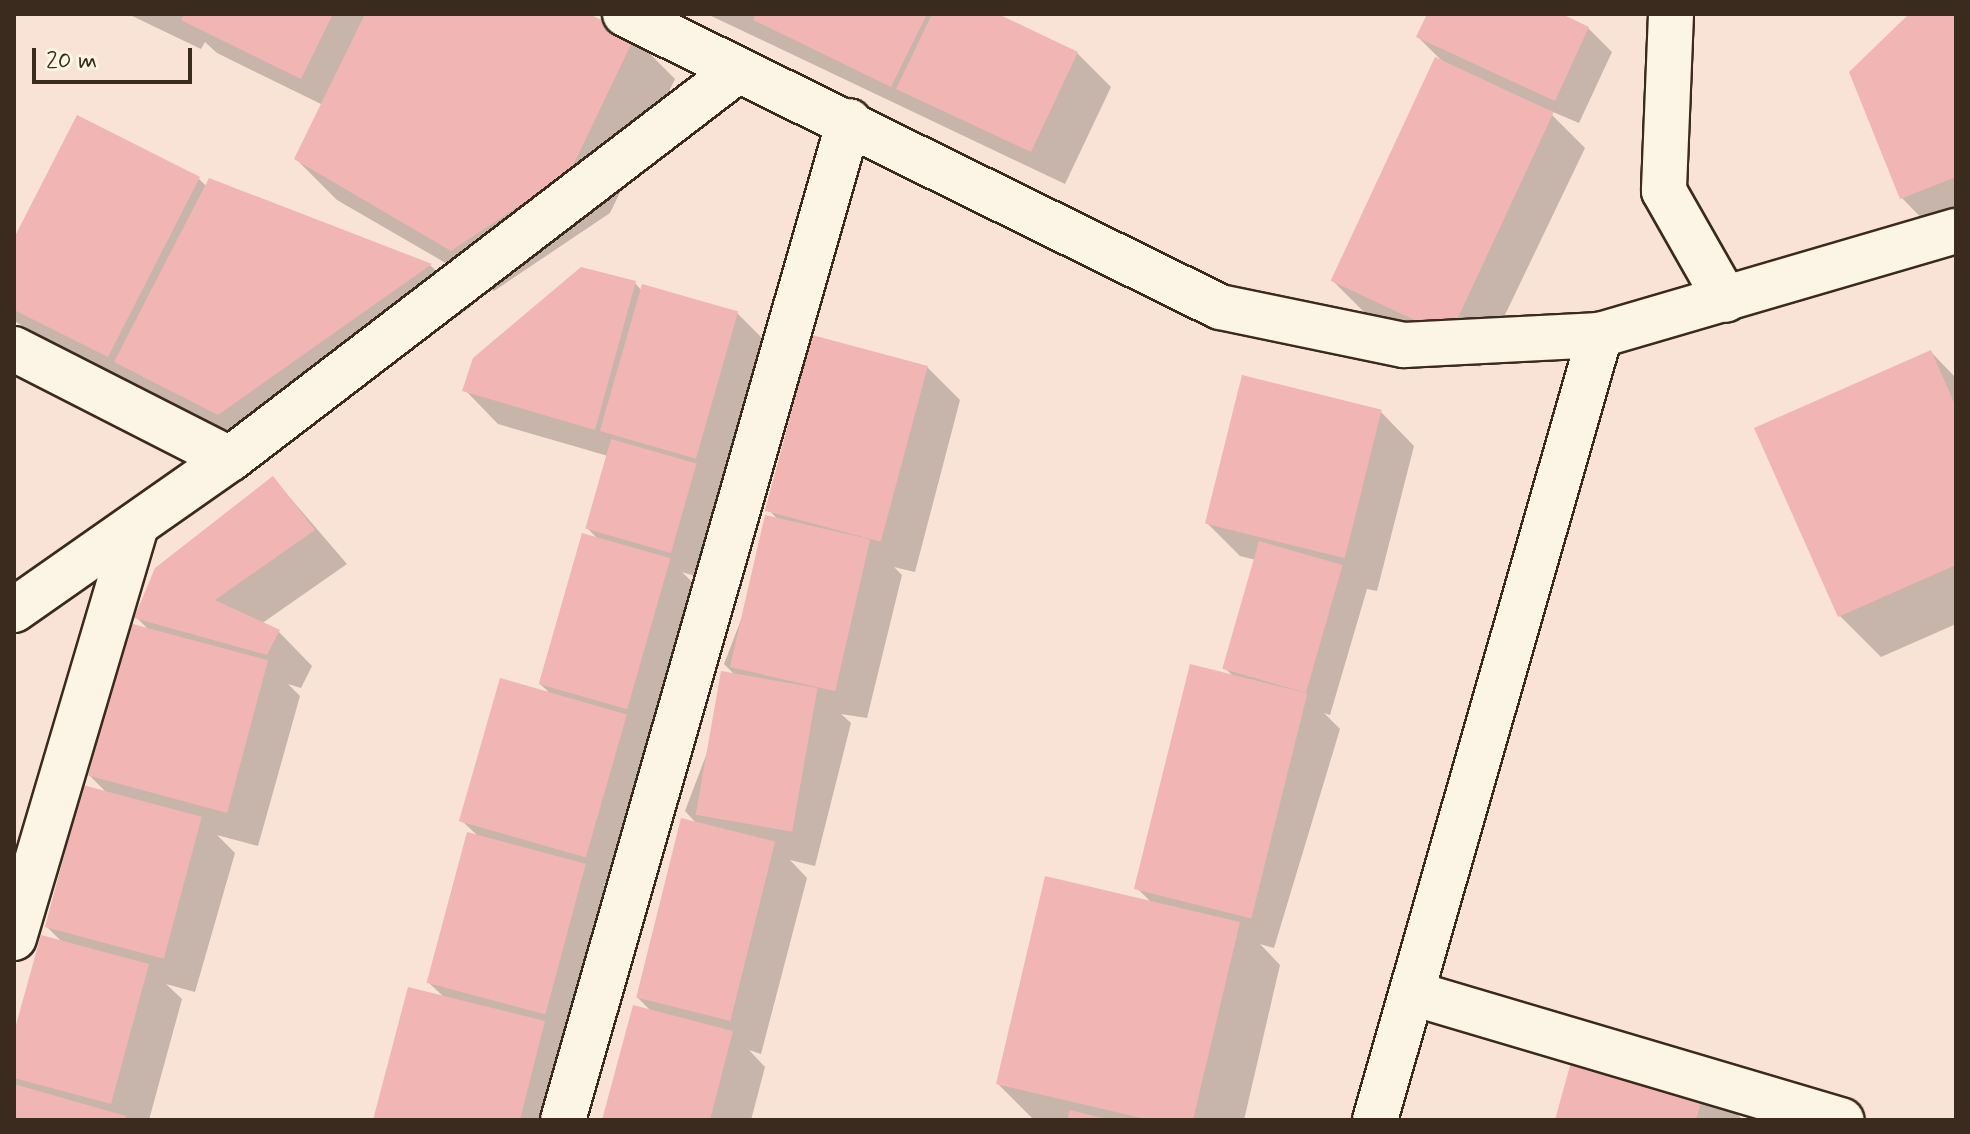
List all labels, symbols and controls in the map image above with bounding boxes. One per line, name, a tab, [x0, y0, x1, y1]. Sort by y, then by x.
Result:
scale bar	[36, 32, 196, 82]
text: 20 m	[46, 46, 97, 77]

